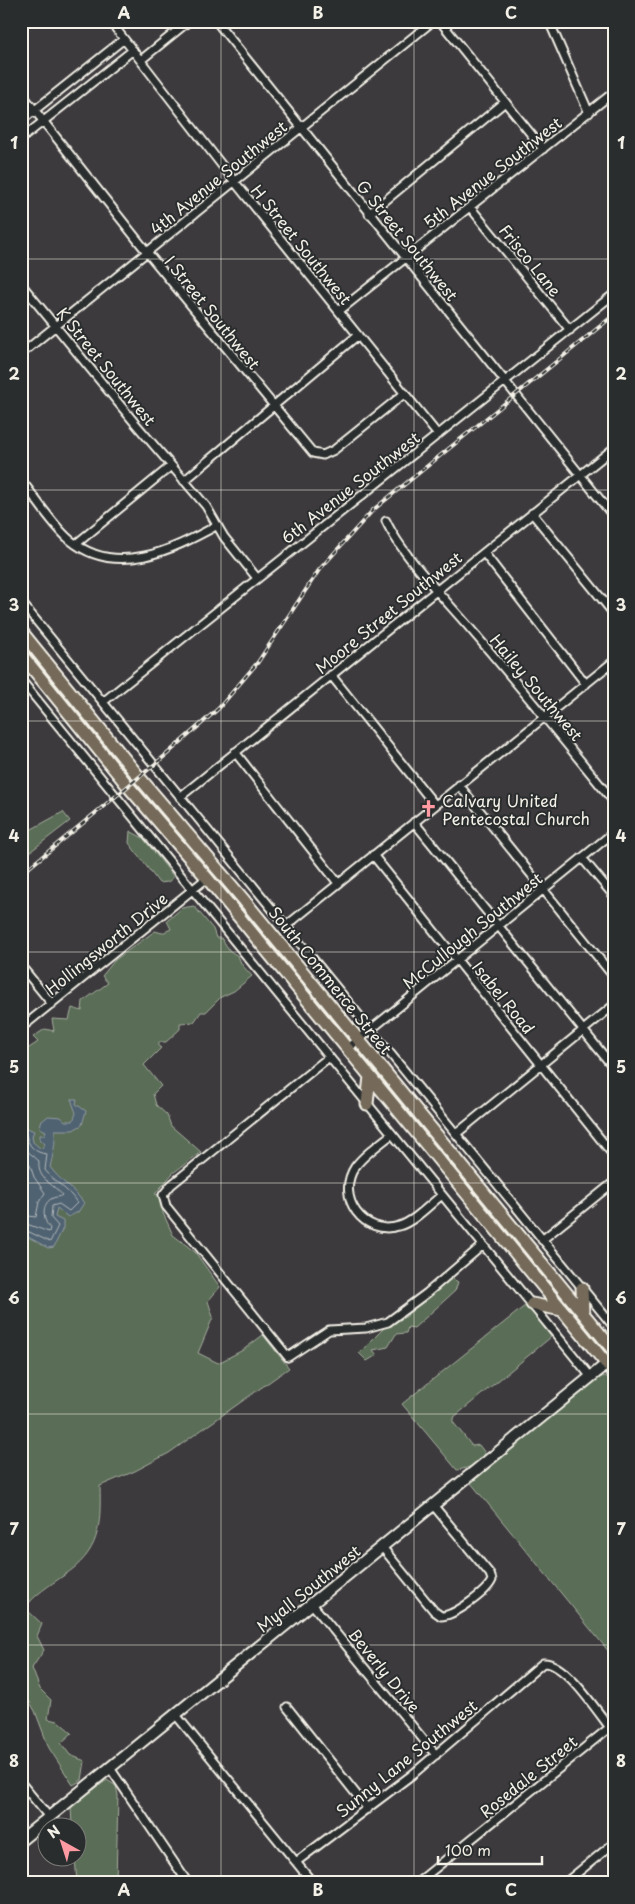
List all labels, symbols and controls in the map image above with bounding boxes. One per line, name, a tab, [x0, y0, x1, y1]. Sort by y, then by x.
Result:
text: A	[118, 0, 131, 24]
text: B	[313, 0, 324, 24]
text: C	[505, 0, 517, 24]
street label: 5th Avenue Southwest	[418, 110, 566, 234]
street label: 4th Avenue Southwest	[144, 114, 292, 240]
text: 1	[10, 130, 18, 154]
text: 1	[617, 130, 625, 154]
street label: G Street Southwest	[352, 174, 464, 306]
street label: H Street Southwest	[246, 179, 358, 309]
street label: Frisco Lane	[494, 219, 568, 301]
street label: I Street Southwest	[160, 250, 266, 374]
street label: K Street Southwest	[52, 302, 162, 430]
text: 2	[8, 361, 20, 385]
text: 2	[615, 361, 627, 385]
street label: 6th Avenue Southwest	[276, 425, 424, 549]
street label: Moore Street Southwest	[309, 545, 467, 679]
text: 3	[9, 592, 19, 616]
text: 3	[616, 592, 626, 616]
street label: Hailey Southwest	[485, 628, 589, 746]
place label: Calvary United Pentecostal Church	[442, 788, 590, 830]
church icon: Calvary United Pentecostal Church	[418, 799, 438, 819]
text: 4	[9, 823, 20, 847]
text: 4	[616, 823, 627, 847]
street label: McCullough Southwest	[397, 866, 547, 994]
street label: Hollingsworth Drive	[40, 886, 172, 1000]
street label: South Commerce Street	[264, 901, 399, 1059]
street label: Isabel Road	[467, 955, 541, 1039]
text: 5	[9, 1054, 19, 1078]
text: 5	[616, 1054, 626, 1078]
text: 6	[8, 1285, 20, 1309]
text: 6	[615, 1285, 627, 1309]
text: 7	[9, 1516, 19, 1540]
text: 7	[616, 1516, 626, 1540]
street label: Myall Southwest	[251, 1538, 365, 1638]
street label: Beverly Drive	[343, 1623, 427, 1717]
street label: Sunny Lane Southwest	[330, 1693, 482, 1823]
street label: Rosedale Street	[474, 1729, 582, 1823]
text: 8	[9, 1748, 19, 1772]
text: 8	[616, 1748, 626, 1772]
north arrow	[38, 1816, 88, 1866]
text: N	[43, 1820, 64, 1843]
scale bar	[438, 1834, 541, 1866]
text: 100 m	[445, 1838, 491, 1861]
text: A	[118, 1877, 131, 1901]
text: B	[313, 1877, 324, 1901]
text: C	[505, 1877, 517, 1901]

